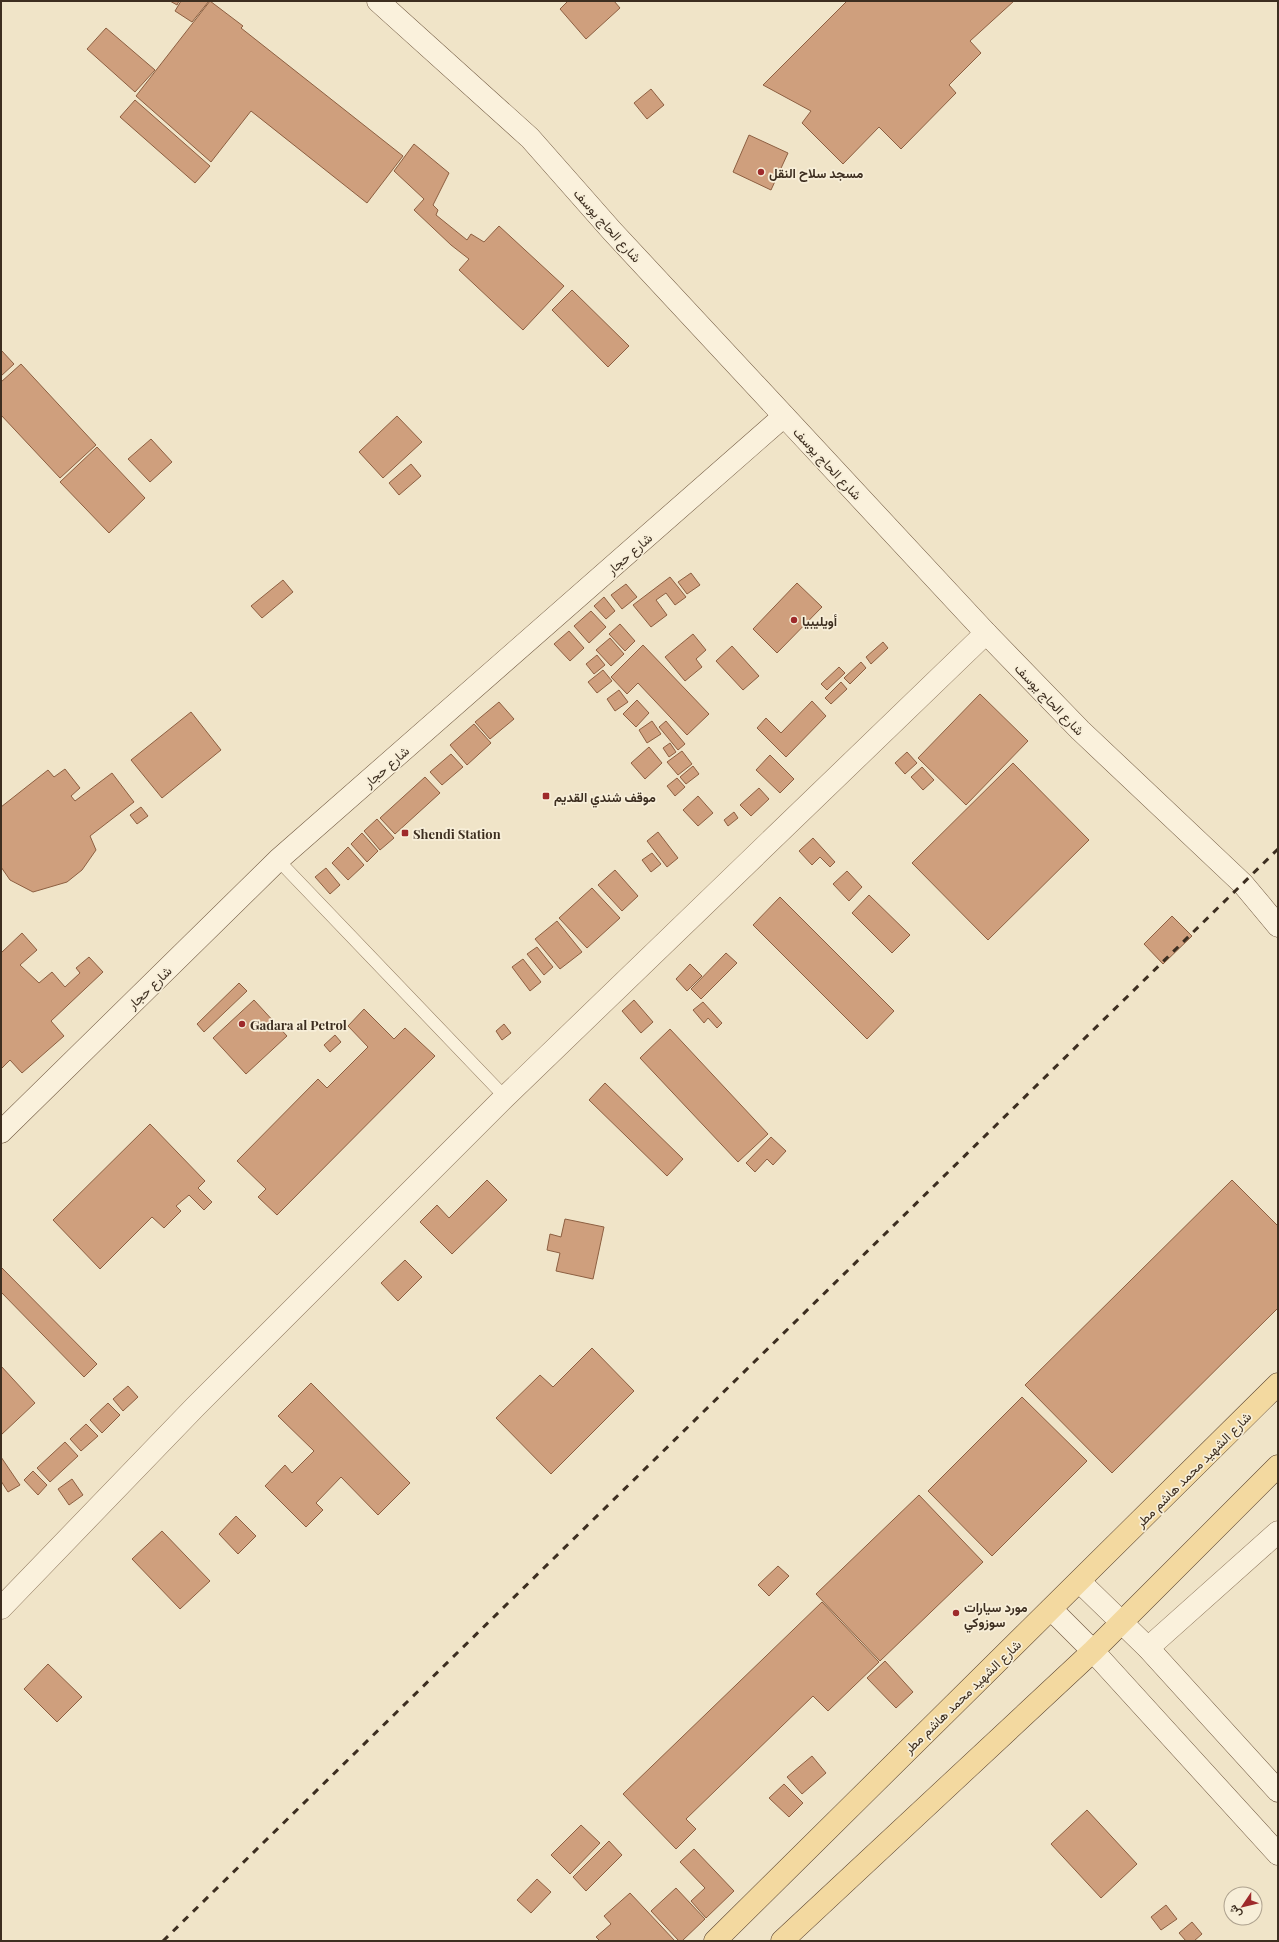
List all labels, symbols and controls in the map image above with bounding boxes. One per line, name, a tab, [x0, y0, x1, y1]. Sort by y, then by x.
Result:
place label: مسجد سلاح النقل	[769, 164, 863, 182]
marker: مسجد سلاح النقل	[756, 167, 766, 177]
street label: شارع الحاج يوسف	[569, 185, 645, 267]
street label: شارع الحاج يوسف	[789, 423, 866, 504]
street label: شارع حجار	[602, 529, 657, 580]
place label: أويليبيا	[802, 612, 837, 630]
marker: أويليبيا	[789, 615, 799, 625]
street label: شارع الحاج يوسف	[1010, 660, 1088, 740]
street label: شارع حجار	[359, 742, 414, 793]
place label: موقف شندي القديم	[554, 788, 656, 808]
marker: موقف شندي القديم	[541, 791, 551, 801]
place label: Shendi Station	[413, 825, 501, 842]
marker: Shendi Station	[400, 828, 410, 838]
street label: شارع حجار	[123, 962, 176, 1014]
place label: Gadara al Petrol	[250, 1016, 347, 1033]
marker: Gadara al Petrol	[237, 1019, 247, 1029]
street label: شارع الشهيد محمد هاشم مطر	[1131, 1408, 1256, 1533]
place label: مورد سيارات سوزوكي	[964, 1598, 1028, 1633]
marker: مورد سيارات سوزوكي	[951, 1608, 961, 1618]
street label: شارع الشهيد محمد هاشم مطر	[899, 1635, 1026, 1759]
north arrow	[1223, 1886, 1263, 1926]
text: ش	[1224, 1902, 1244, 1922]

